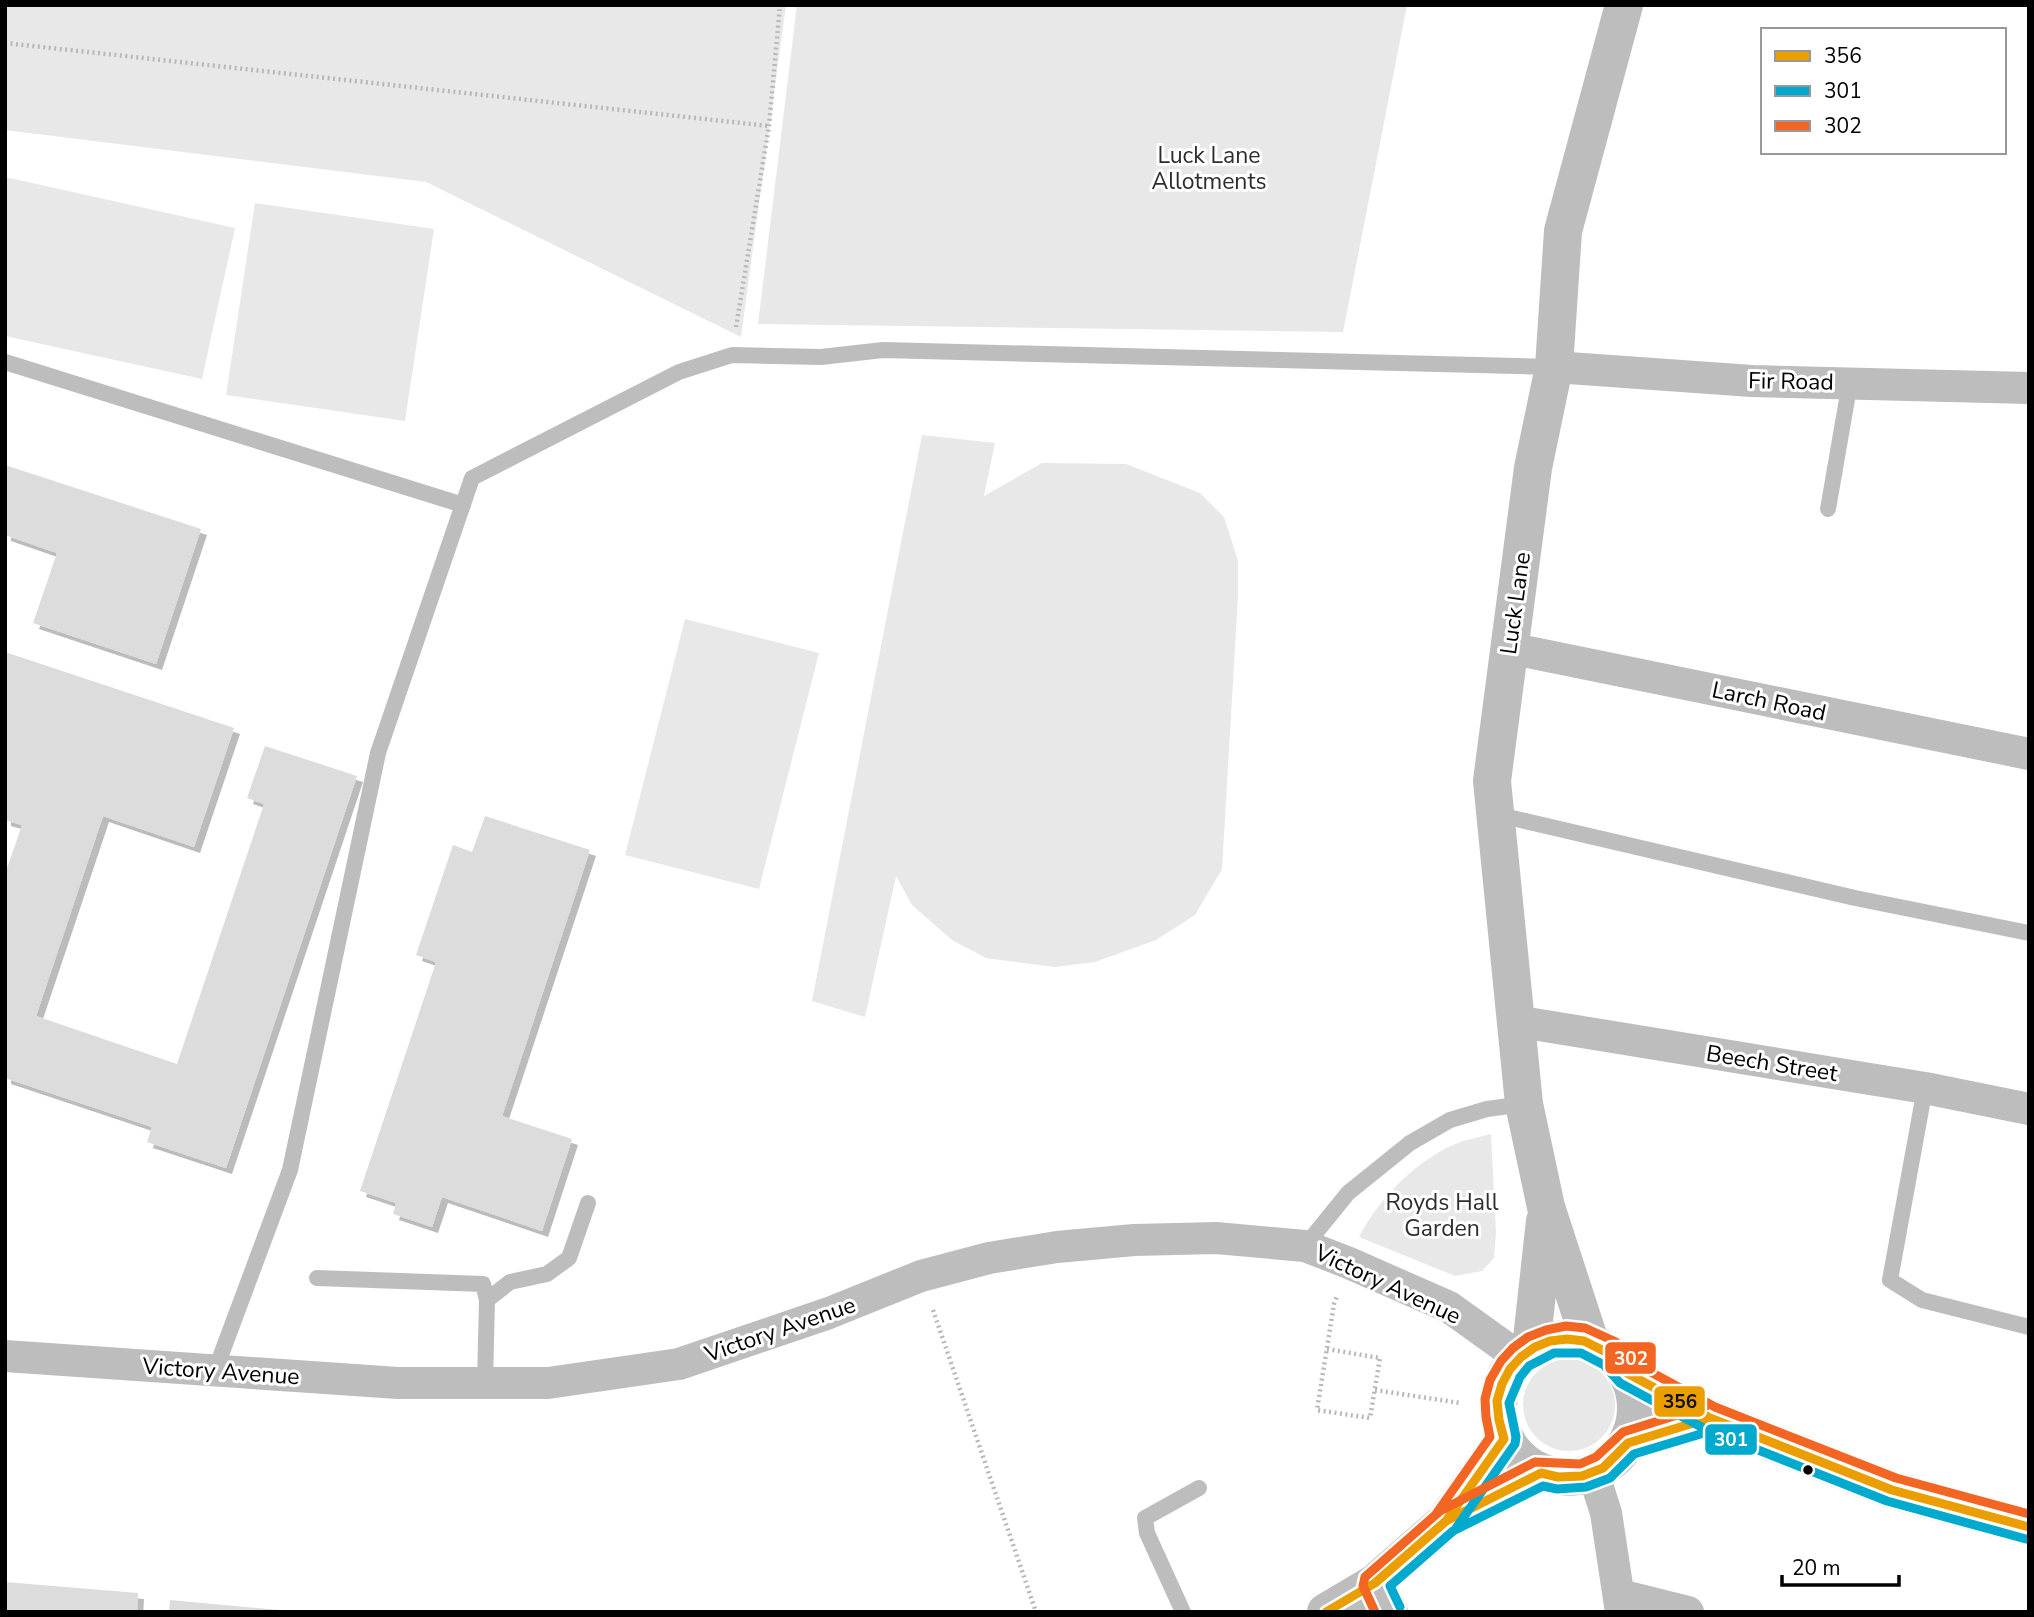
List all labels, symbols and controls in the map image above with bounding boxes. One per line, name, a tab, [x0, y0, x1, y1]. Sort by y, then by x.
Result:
legend	[1761, 28, 2006, 154]
text: 356	[1824, 42, 1862, 70]
text: 301	[1824, 77, 1862, 105]
text: 302	[1824, 112, 1862, 140]
park label: Luck Lane Allotments	[1151, 140, 1267, 197]
street label: Fir Road	[1748, 365, 1834, 398]
street label: Luck Lane	[1493, 550, 1538, 656]
street label: Larch Road	[1709, 674, 1829, 729]
street label: Beech Street	[1704, 1038, 1841, 1089]
park label: Royds Hall Garden	[1385, 1187, 1499, 1244]
street label: Victory Avenue	[1309, 1237, 1466, 1332]
street label: Victory Avenue	[700, 1289, 860, 1370]
line badge: 302	[1604, 1341, 1657, 1375]
text: 302	[1614, 1346, 1648, 1372]
street label: Victory Avenue	[140, 1350, 301, 1392]
line badge: 356	[1653, 1385, 1706, 1418]
text: 356	[1663, 1389, 1697, 1415]
line badge: 301	[1704, 1423, 1758, 1456]
text: 301	[1714, 1427, 1748, 1453]
unlabelled marker	[1801, 1463, 1815, 1477]
scale bar	[1782, 1544, 1899, 1588]
text: 20 m	[1792, 1554, 1841, 1582]

